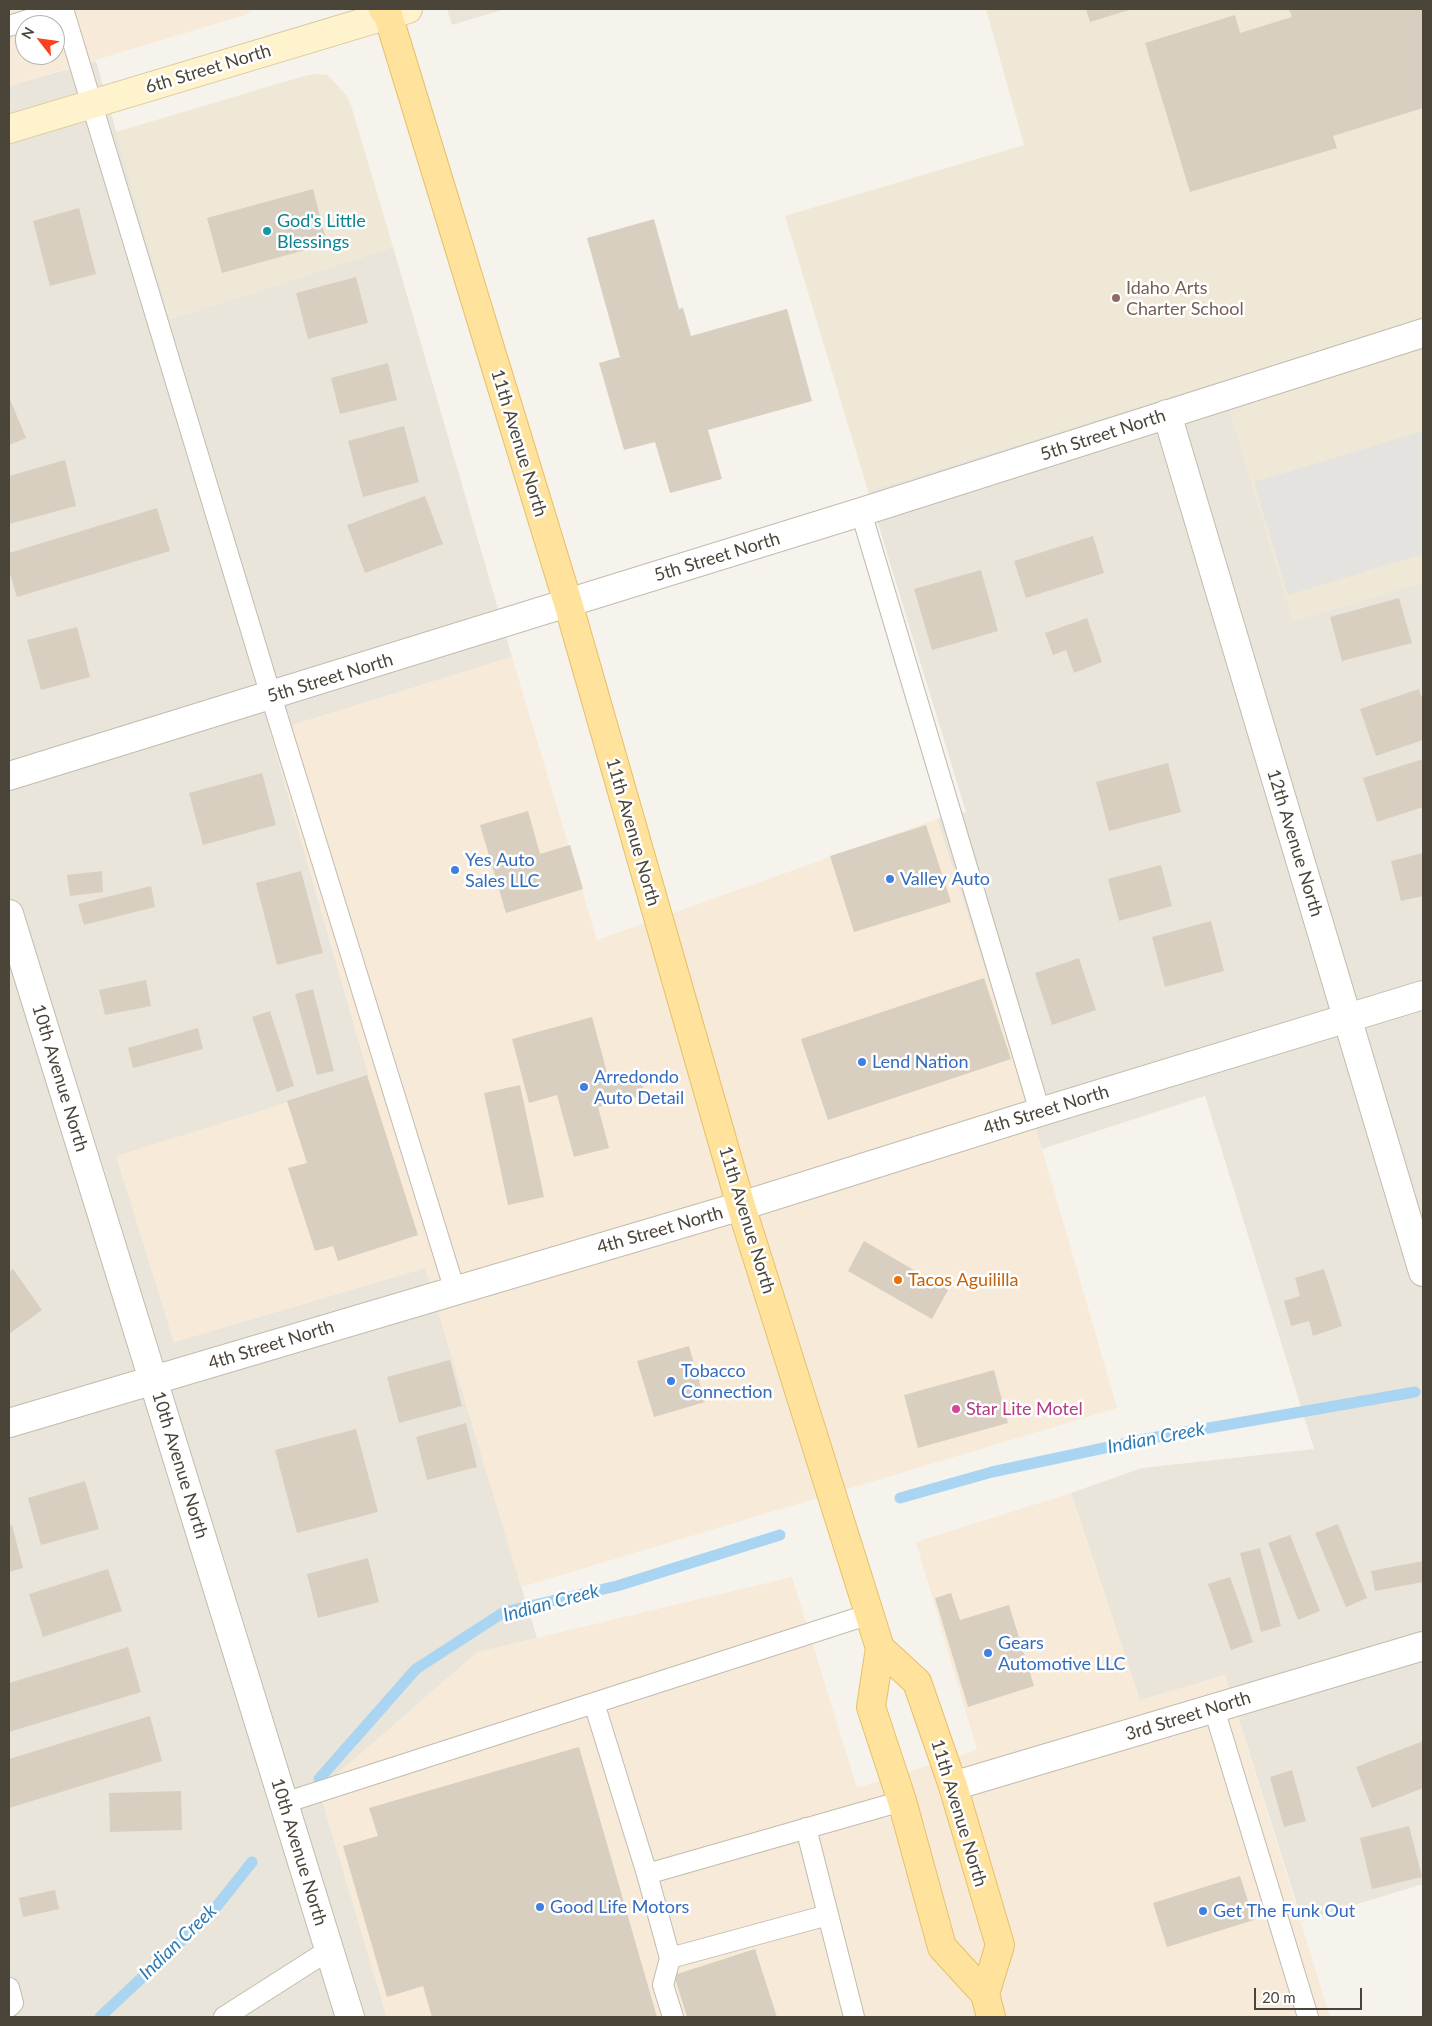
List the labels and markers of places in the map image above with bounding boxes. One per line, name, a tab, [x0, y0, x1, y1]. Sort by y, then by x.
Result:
place label: God's Little Blessings	[277, 210, 366, 252]
marker: God's Little Blessings	[261, 225, 273, 237]
place label: Idaho Arts Charter School	[1126, 277, 1244, 320]
marker: Idaho Arts Charter School	[1110, 292, 1122, 304]
place label: Yes Auto Sales LLC	[465, 849, 540, 892]
marker: Yes Auto Sales LLC	[449, 864, 461, 876]
place label: Valley Auto	[900, 868, 990, 890]
marker: Valley Auto	[884, 873, 896, 885]
place label: Lend Nation	[872, 1051, 968, 1073]
marker: Lend Nation	[856, 1056, 868, 1068]
place label: Arredondo Auto Detail	[594, 1066, 684, 1108]
marker: Arredondo Auto Detail	[578, 1081, 590, 1093]
place label: Tacos Aguililla	[908, 1269, 1018, 1291]
marker: Tacos Aguililla	[892, 1274, 904, 1286]
place label: Tobacco Connection	[681, 1360, 773, 1402]
marker: Tobacco Connection	[665, 1375, 677, 1387]
place label: Star Lite Motel	[966, 1398, 1083, 1420]
marker: Star Lite Motel	[950, 1403, 962, 1415]
place label: Gears Automotive LLC	[998, 1632, 1126, 1675]
marker: Gears Automotive LLC	[982, 1647, 994, 1659]
place label: Good Life Motors	[550, 1896, 689, 1918]
place label: Get The Funk Out	[1213, 1900, 1355, 1922]
marker: Good Life Motors	[534, 1901, 546, 1913]
marker: Get The Funk Out	[1197, 1905, 1209, 1917]

